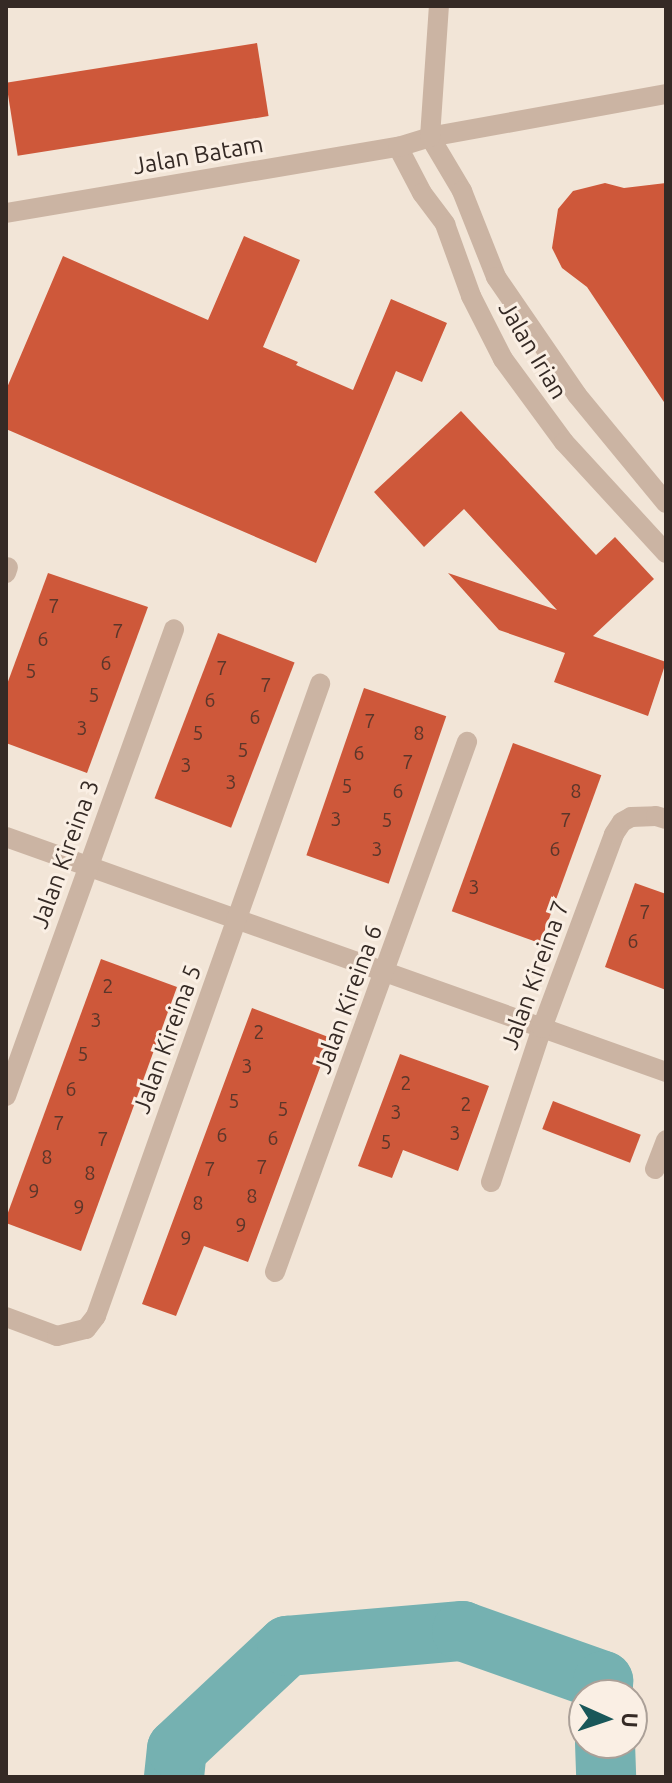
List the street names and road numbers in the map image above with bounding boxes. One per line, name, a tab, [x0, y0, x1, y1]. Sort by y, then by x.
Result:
street label: Jalan Batam	[130, 129, 266, 181]
street label: Jalan Irian	[493, 296, 573, 404]
street label: Jalan Kireina 3	[25, 776, 105, 932]
street label: Jalan Kireina 7	[495, 897, 575, 1053]
street label: Jalan Kireina 6	[308, 921, 388, 1077]
street label: Jalan Kireina 5	[127, 961, 207, 1117]

